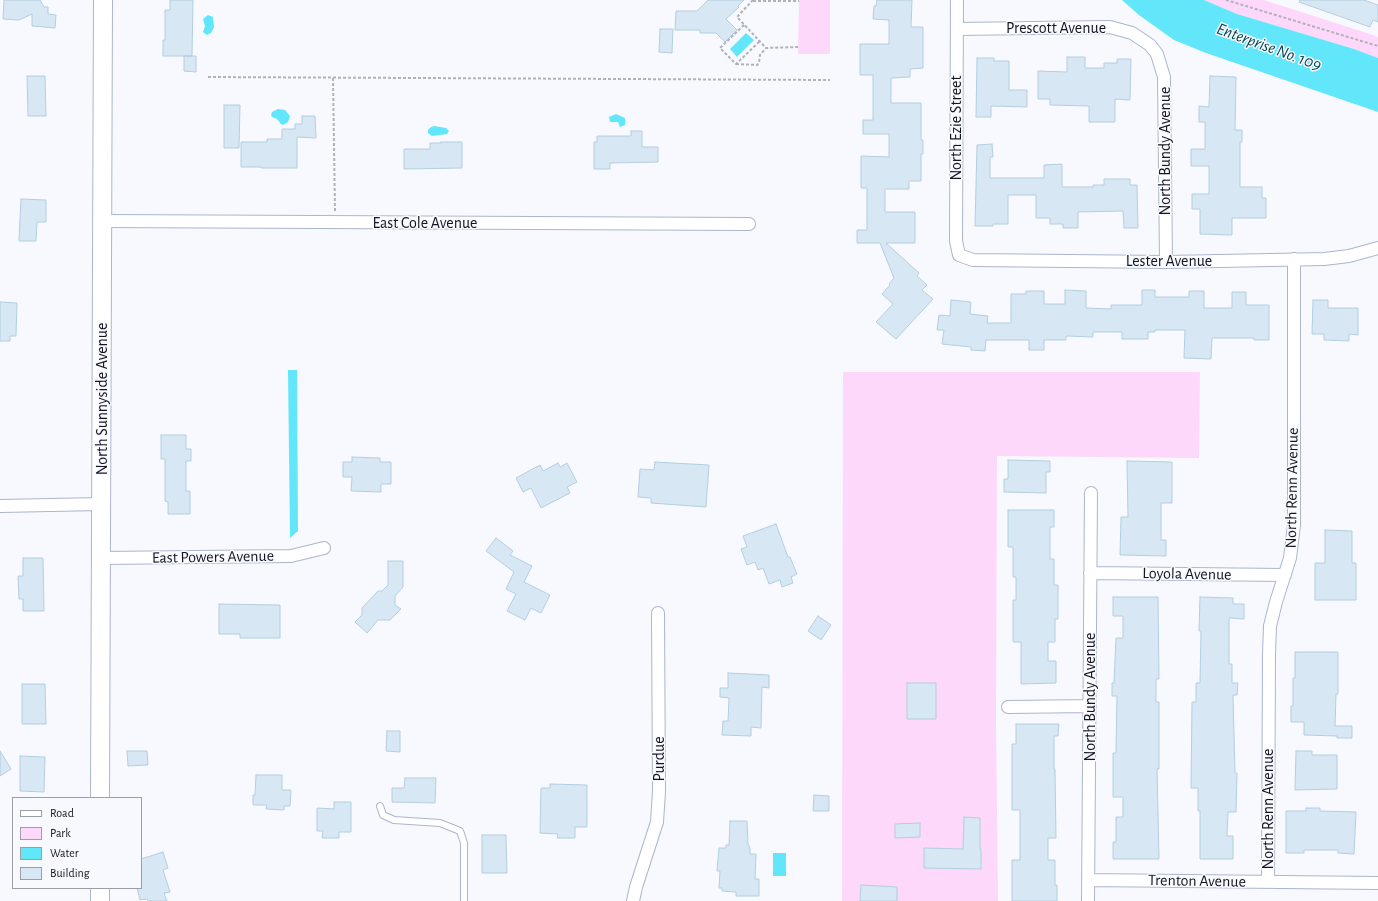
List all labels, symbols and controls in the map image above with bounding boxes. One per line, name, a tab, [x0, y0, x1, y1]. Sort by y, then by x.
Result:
street label: Prescott Avenue	[1006, 18, 1106, 38]
water label: Enterprise No. 109	[1214, 19, 1324, 75]
street label: North Ezie Street	[946, 75, 966, 181]
street label: North Bundy Avenue	[1155, 87, 1175, 215]
street label: East Cole Avenue	[373, 213, 477, 233]
street label: Lester Avenue	[1126, 251, 1212, 271]
street label: North Sunnyside Avenue	[92, 323, 112, 475]
street label: North Renn Avenue	[1281, 427, 1303, 549]
street label: East Powers Avenue	[152, 546, 274, 568]
street label: Loyola Avenue	[1142, 564, 1232, 584]
street label: North Bundy Avenue	[1080, 633, 1100, 761]
street label: Purdue	[649, 736, 669, 782]
street label: North Renn Avenue	[1258, 749, 1278, 869]
legend	[12, 797, 142, 889]
text: Road	[50, 807, 74, 819]
text: Park	[50, 827, 71, 839]
text: Water	[50, 847, 79, 859]
text: Building	[50, 867, 90, 879]
street label: Trenton Avenue	[1148, 871, 1246, 891]

